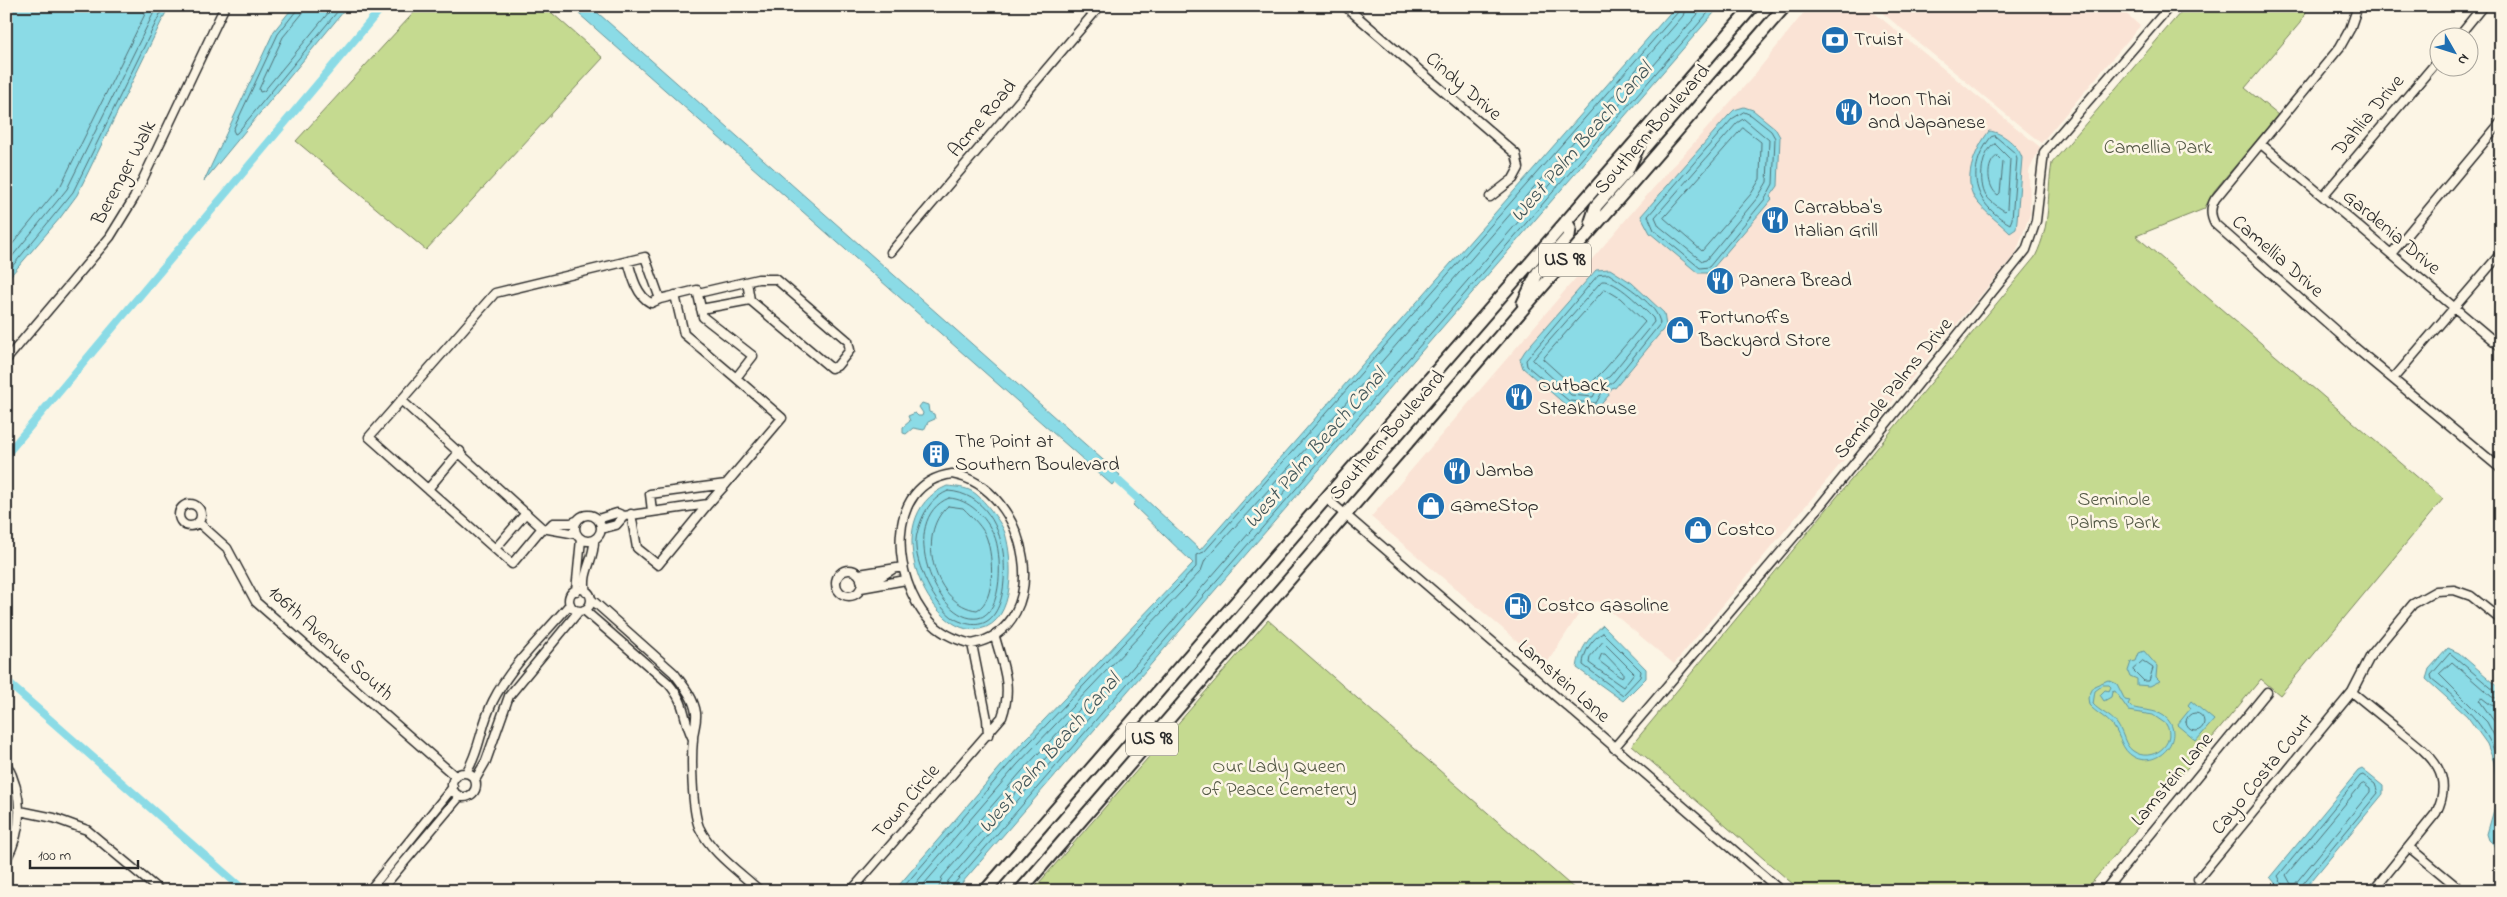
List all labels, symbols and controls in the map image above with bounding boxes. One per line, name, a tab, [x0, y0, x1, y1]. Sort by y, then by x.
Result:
bank icon: Truist	[1820, 25, 1850, 55]
place label: Truist	[1854, 26, 1904, 55]
north arrow	[2430, 28, 2480, 78]
street label: Cindy Drive	[1418, 45, 1508, 129]
text: N	[2452, 49, 2474, 70]
water label: West Palm Beach Canal	[1504, 55, 1662, 230]
street label: Southern Boulevard	[1588, 58, 1718, 202]
street label: Dahlia Drive	[2325, 69, 2412, 164]
street label: Acme Road	[942, 74, 1024, 164]
place label: Moon Thai and Japanese	[1868, 86, 1985, 138]
restaurant icon: Moon Thai and Japanese	[1834, 97, 1864, 127]
street label: Berenger Walk	[85, 115, 166, 232]
park label: Camellia Park	[2104, 134, 2212, 163]
street label: Gardenia Drive	[2335, 183, 2447, 283]
place label: Carrabba's Italian Grill	[1794, 194, 1883, 246]
restaurant icon: Carrabba's Italian Grill	[1760, 205, 1790, 235]
street label: Camellia Drive	[2224, 209, 2330, 305]
road number: US 98	[1539, 244, 1591, 276]
restaurant icon: Panera Bread	[1705, 266, 1735, 296]
place label: Panera Bread	[1739, 267, 1852, 296]
place label: Fortunoffs Backyard Store	[1698, 304, 1830, 356]
street label: Seminole Palms Drive	[1828, 312, 1960, 466]
shop icon: Fortunoffs Backyard Store	[1665, 315, 1695, 345]
water label: West Palm Beach Canal	[1238, 361, 1396, 536]
street label: Southern Boulevard	[1323, 364, 1453, 508]
place label: Outback Steakhouse	[1538, 372, 1637, 424]
restaurant icon: Outback Steakhouse	[1504, 382, 1534, 412]
place label: The Point at Southern Boulevard	[955, 428, 1119, 480]
building icon: The Point at Southern Boulevard	[921, 439, 951, 469]
restaurant icon: Jamba	[1442, 456, 1472, 486]
place label: Jamba	[1476, 457, 1533, 486]
park label: Seminole Palms Park	[2068, 486, 2160, 538]
shop icon: GameStop	[1416, 491, 1446, 521]
place label: GameStop	[1450, 492, 1539, 521]
shop icon: Costco	[1683, 515, 1713, 545]
place label: Costco	[1717, 516, 1775, 545]
street label: 106th Avenue South	[261, 579, 399, 709]
fuel station icon: Costco Gasoline	[1503, 591, 1533, 621]
place label: Costco Gasoline	[1537, 592, 1669, 621]
street label: Lamstein Lane	[1510, 633, 1616, 731]
water label: West Palm Beach Canal	[972, 666, 1130, 841]
street label: Cayo Costa Court	[2205, 708, 2321, 842]
road number: US 98	[1126, 722, 1178, 756]
street label: Lamstein Lane	[2125, 727, 2221, 833]
park label: Our Lady Queen of Peace Cemetery	[1201, 753, 1357, 805]
street label: Town Circle	[866, 758, 948, 846]
scale bar	[30, 837, 138, 869]
text: 100 m	[38, 845, 71, 867]

